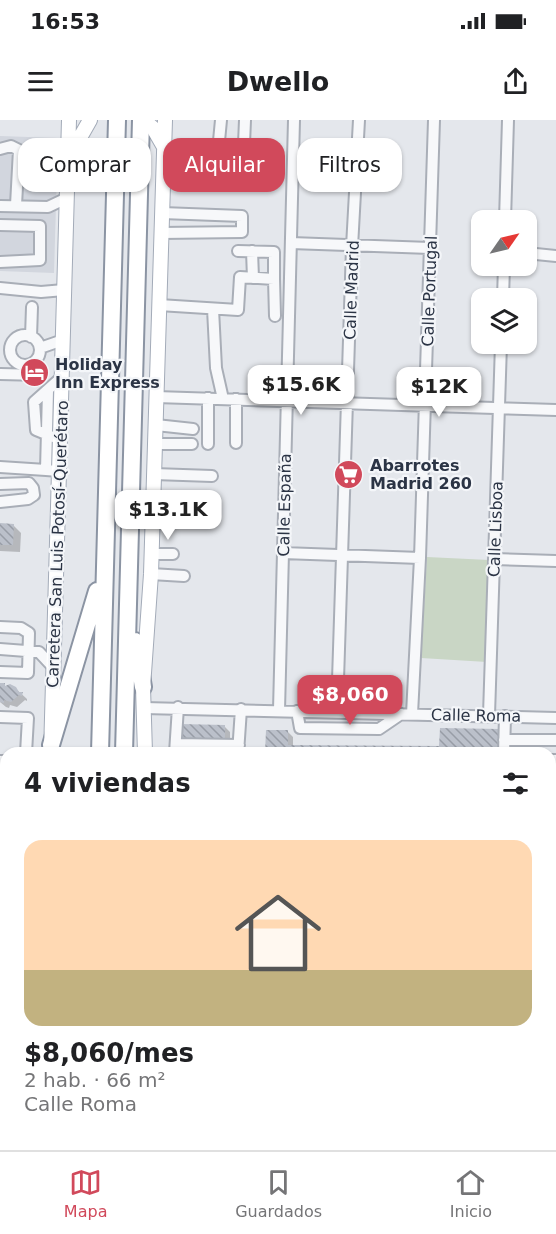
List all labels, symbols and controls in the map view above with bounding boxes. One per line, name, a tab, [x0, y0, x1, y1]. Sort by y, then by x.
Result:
text: 16:53	[30, 9, 100, 34]
icon: menu	[24, 65, 57, 98]
icon: share	[499, 65, 532, 98]
text: Dwello	[227, 66, 329, 97]
chip: Comprar	[18, 138, 151, 192]
chip: Alquilar	[163, 138, 285, 192]
chip: Filtros	[297, 138, 402, 192]
north arrow	[471, 210, 537, 276]
map controls	[471, 210, 537, 354]
street label: Calle Portugal	[418, 235, 441, 347]
street label: Calle Madrid	[340, 240, 363, 340]
button: layers	[471, 288, 537, 354]
place label: Holiday Inn Express	[55, 355, 160, 392]
hotel icon: Holiday Inn Express	[18, 357, 50, 389]
pin: $15.6K	[252, 365, 350, 416]
pin: $12K	[403, 367, 475, 418]
text: $15.6K	[262, 372, 340, 396]
text: $12K	[410, 374, 468, 398]
street label: Carretera San Luis Potosí-Querétaro	[43, 400, 72, 688]
street label: Calle España	[274, 453, 295, 557]
place label: Abarrotes Madrid 260	[370, 456, 472, 493]
supermarket icon: Abarrotes Madrid 260	[333, 458, 365, 490]
street label: Calle Lisboa	[484, 481, 507, 577]
pin: $13.1K	[119, 490, 217, 541]
text: $13.1K	[129, 497, 207, 521]
pin: $8,060	[301, 675, 399, 726]
text: $8,060	[311, 682, 389, 706]
street label: Calle Roma	[431, 705, 521, 726]
icon: filters	[499, 767, 532, 800]
text: 4 viviendas	[24, 768, 191, 798]
icon: home	[224, 879, 332, 987]
text: $8,060/mes	[24, 1038, 194, 1068]
text: 2 hab. · 66 m²	[24, 1068, 165, 1092]
text: Calle Roma	[24, 1092, 137, 1116]
tab: Mapa	[64, 1166, 107, 1221]
tab: Guardados	[235, 1166, 322, 1221]
tab: Inicio	[450, 1166, 492, 1221]

